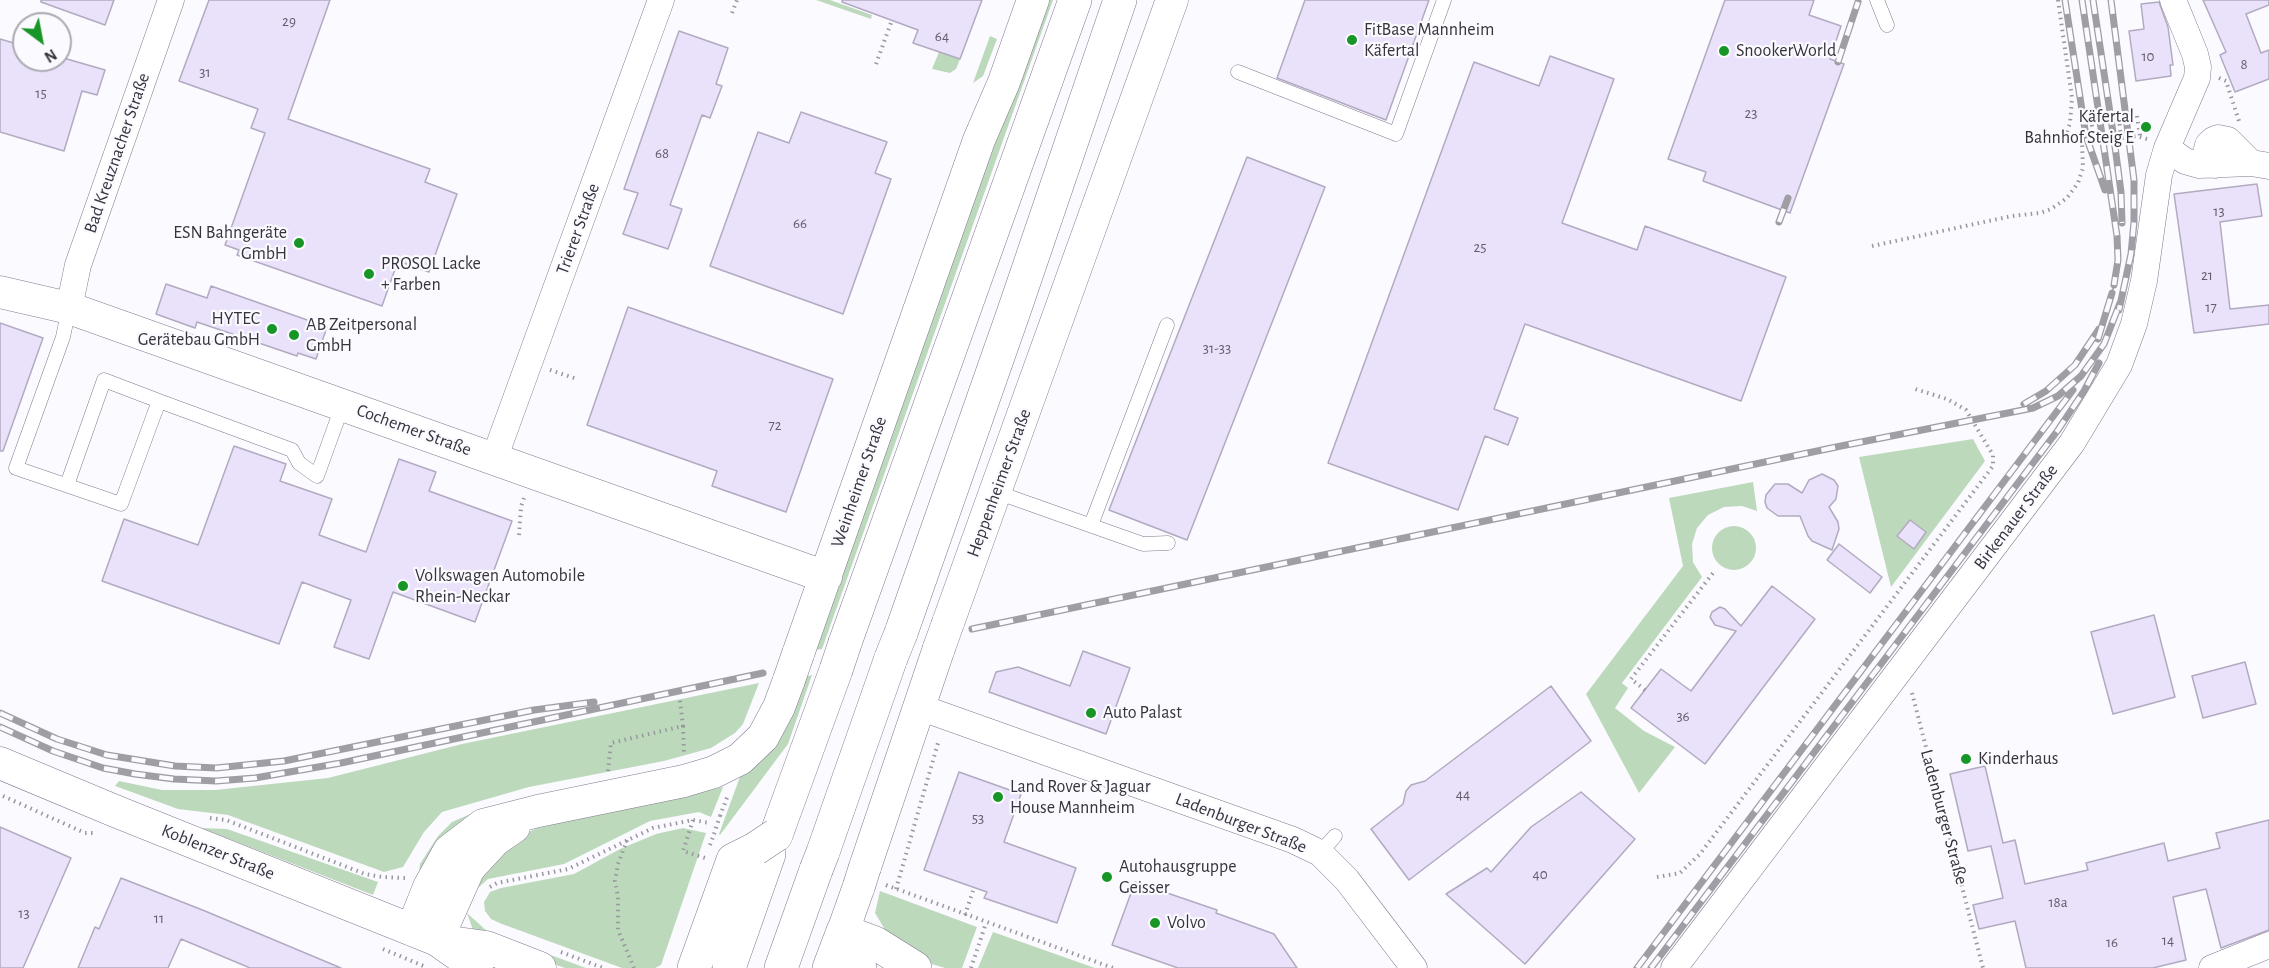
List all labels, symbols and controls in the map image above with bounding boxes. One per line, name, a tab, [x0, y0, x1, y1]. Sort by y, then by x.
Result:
north arrow	[12, 12, 72, 72]
house number: 29	[282, 12, 296, 30]
place label: FitBase Mannheim Käfertal	[1364, 19, 1494, 62]
house number: 64	[935, 27, 949, 45]
marker: FitBase Mannheim Käfertal	[1345, 33, 1359, 47]
place label: SnookerWorld	[1736, 40, 1836, 62]
marker: SnookerWorld	[1717, 44, 1731, 58]
text: N	[42, 46, 59, 65]
house number: 10	[2141, 47, 2155, 65]
house number: 8	[2240, 55, 2248, 73]
house number: 31	[199, 63, 211, 81]
street label: Bad Kreuznacher Straße	[79, 70, 155, 236]
house number: 15	[35, 84, 47, 102]
house number: 23	[1744, 104, 1758, 122]
place label: Käfertal Bahnhof Steig E	[2024, 106, 2134, 148]
marker: Käfertal Bahnhof Steig E	[2139, 120, 2153, 134]
house number: 68	[655, 144, 669, 162]
street label: Trierer Straße	[552, 180, 604, 278]
house number: 13	[2213, 202, 2225, 220]
house number: 66	[793, 214, 807, 232]
place label: ESN Bahngeräte GmbH	[173, 222, 287, 264]
marker: ESN Bahngeräte GmbH	[292, 236, 306, 250]
house number: 25	[1473, 238, 1487, 256]
place label: PROSOL Lacke + Farben	[381, 253, 481, 296]
house number: 21	[2201, 266, 2213, 284]
marker: PROSOL Lacke + Farben	[362, 267, 376, 281]
house number: 17	[2205, 298, 2217, 316]
place label: HYTEC Gerätebau GmbH	[138, 308, 260, 350]
place label: AB Zeitpersonal GmbH	[306, 314, 417, 356]
marker: HYTEC Gerätebau GmbH	[265, 322, 279, 336]
marker: AB Zeitpersonal GmbH	[287, 328, 301, 342]
house number: 31-33	[1203, 339, 1231, 357]
street label: Cochemer Straße	[354, 399, 474, 461]
street label: Heppenheimer Straße	[962, 406, 1036, 560]
street label: Weinheimer Straße	[826, 414, 892, 550]
house number: 72	[768, 416, 782, 434]
street label: Birkenauer Straße	[1969, 460, 2063, 574]
place label: Volkswagen Automobile Rhein-Neckar	[415, 565, 585, 608]
marker: Volkswagen Automobile Rhein-Neckar	[396, 579, 410, 593]
place label: Auto Palast	[1103, 702, 1182, 724]
marker: Auto Palast	[1084, 706, 1098, 720]
house number: 36	[1676, 707, 1690, 725]
street label: Ladenburger Straße	[1916, 747, 1972, 887]
place label: Kinderhaus	[1978, 748, 2058, 770]
marker: Kinderhaus	[1959, 752, 1973, 766]
place label: Land Rover & Jaguar House Mannheim	[1010, 776, 1150, 818]
house number: 44	[1456, 785, 1470, 803]
street label: Ladenburger Straße	[1172, 788, 1310, 858]
marker: Land Rover & Jaguar House Mannheim	[991, 790, 1005, 804]
house number: 53	[972, 809, 984, 827]
street label: Koblenzer Straße	[158, 819, 278, 885]
place label: Autohausgruppe Geisser	[1119, 856, 1236, 898]
house number: 40	[1532, 865, 1548, 883]
marker: Autohausgruppe Geisser	[1100, 870, 1114, 884]
house number: 18a	[2048, 893, 2068, 911]
house number: 13	[18, 904, 30, 922]
house number: 11	[154, 909, 164, 927]
place label: Volvo	[1167, 912, 1206, 934]
marker: Volvo	[1148, 916, 1162, 930]
house number: 14	[2162, 931, 2174, 949]
house number: 16	[2106, 933, 2118, 951]

